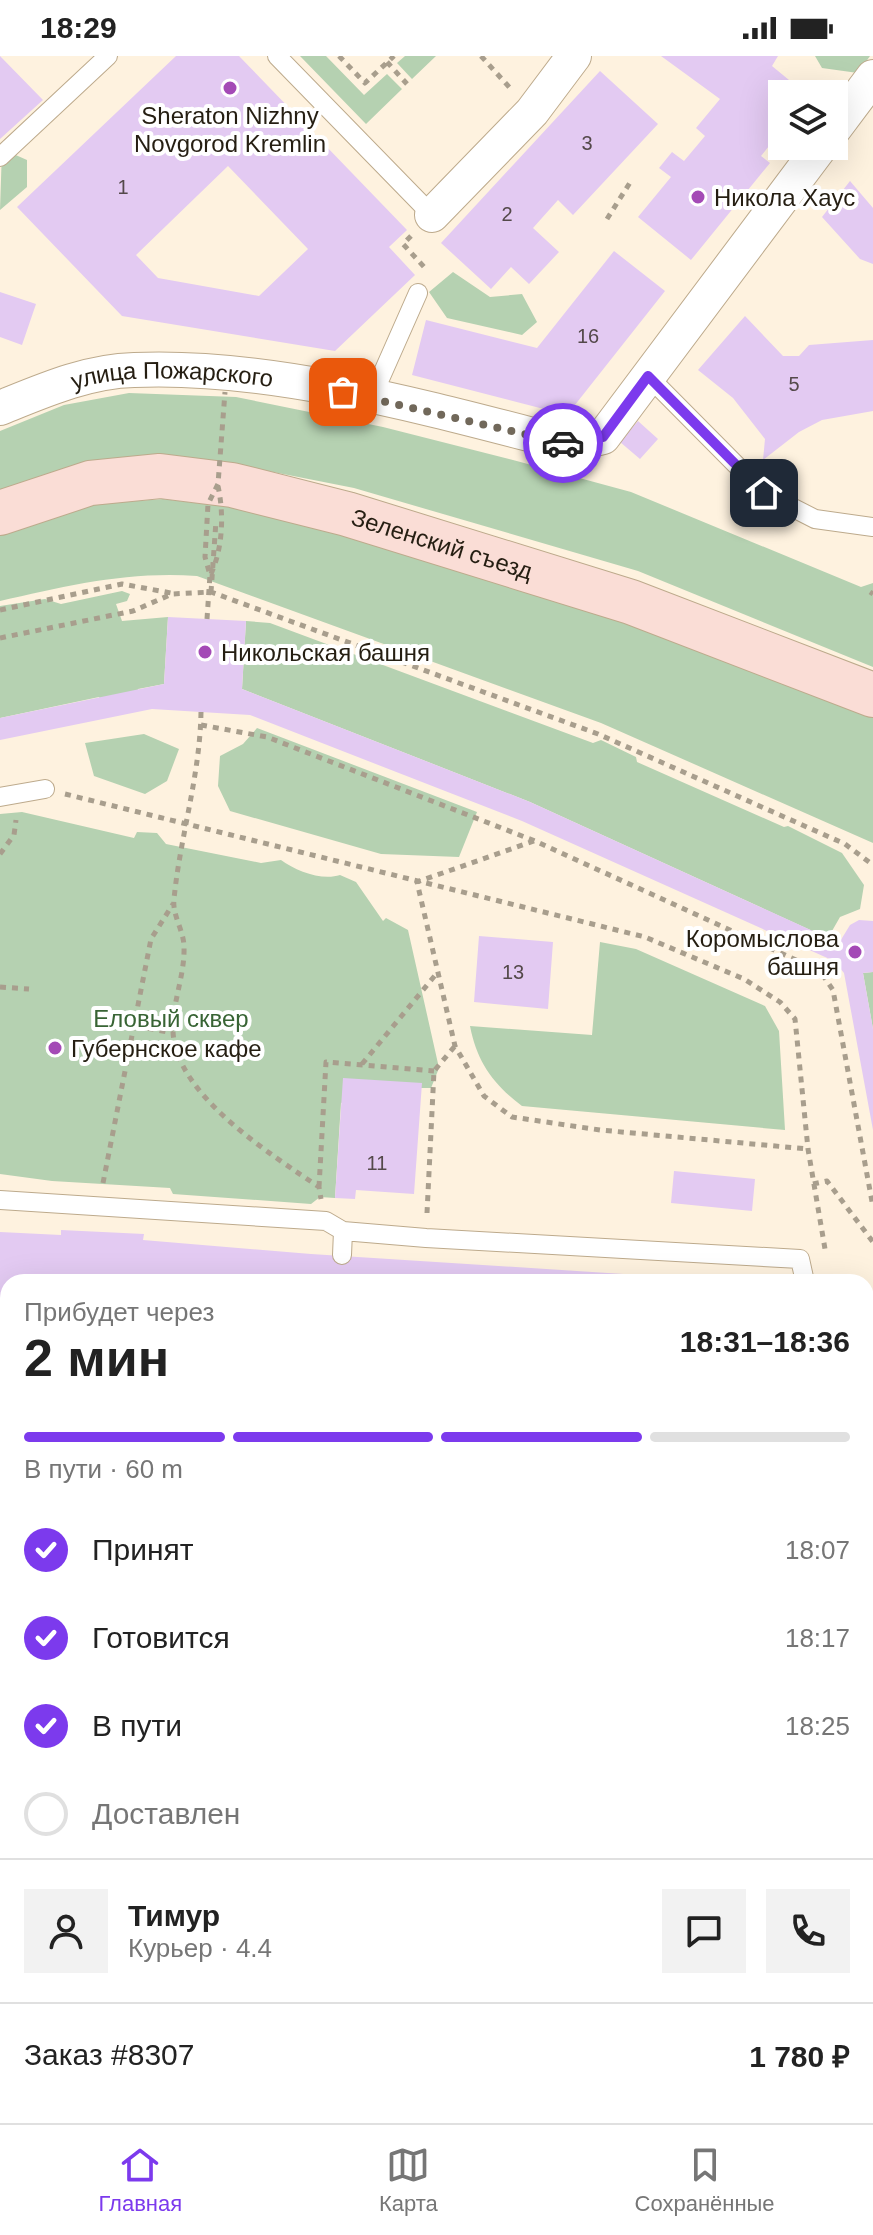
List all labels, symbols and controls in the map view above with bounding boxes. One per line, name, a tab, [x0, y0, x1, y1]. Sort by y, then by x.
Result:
text: 18:29	[40, 11, 117, 44]
marker: Sheraton Nizhny Novgorod Kremlin	[221, 79, 239, 97]
map controls	[768, 80, 848, 160]
button: layers	[768, 80, 848, 160]
place label: Sheraton Nizhny Novgorod Kremlin	[134, 102, 326, 157]
house number: 3	[581, 132, 593, 154]
house number: 1	[117, 176, 129, 198]
place label: Никола Хаус	[714, 184, 855, 211]
marker: Никола Хаус	[689, 188, 707, 206]
house number: 2	[501, 203, 513, 225]
house number: 16	[577, 325, 599, 347]
street label: улица Пожарского	[68, 356, 275, 394]
pin	[309, 358, 377, 426]
icon: bag	[321, 370, 365, 414]
house number: 5	[788, 373, 800, 395]
courier	[523, 403, 603, 483]
icon: car	[541, 421, 585, 465]
pin	[730, 459, 798, 527]
icon: home	[742, 471, 786, 515]
street label: Зеленский съезд	[348, 503, 536, 584]
place label: Никольская башня	[221, 639, 430, 666]
marker: Никольская башня	[196, 643, 214, 661]
place label: Коромыслова башня	[686, 925, 840, 980]
marker: Коромыслова башня	[846, 943, 864, 961]
house number: 13	[502, 961, 524, 983]
park label: Еловый сквер	[93, 1005, 249, 1032]
place label: Губернское кафе	[71, 1035, 262, 1062]
marker: Губернское кафе	[46, 1039, 64, 1057]
house number: 11	[367, 1152, 387, 1174]
text: Прибудет через	[24, 1297, 214, 1327]
text: 18:31–18:36	[680, 1325, 850, 1358]
text: 2 мин	[24, 1329, 169, 1387]
text: В пути · 60 m	[24, 1454, 183, 1484]
icon: check	[24, 1528, 68, 1572]
text: Принят	[92, 1533, 194, 1566]
text: 18:07	[785, 1535, 850, 1565]
icon: check	[24, 1616, 68, 1660]
text: Готовится	[92, 1621, 230, 1654]
text: 18:17	[785, 1623, 850, 1653]
icon: check	[24, 1704, 68, 1748]
text: В пути	[92, 1709, 182, 1742]
text: 18:25	[785, 1711, 850, 1741]
text: Доставлен	[92, 1797, 240, 1830]
button: person	[24, 1889, 108, 1973]
button: chat	[662, 1889, 746, 1973]
button: phone	[766, 1889, 850, 1973]
text: Тимур	[128, 1899, 220, 1932]
text: Курьер · 4.4	[128, 1933, 272, 1963]
text: Заказ #8307	[24, 2038, 194, 2071]
text: 1 780 ₽	[749, 2040, 850, 2073]
tab: Главная	[98, 2143, 182, 2217]
tab: Карта	[379, 2143, 438, 2217]
tab: Сохранённые	[635, 2143, 775, 2217]

